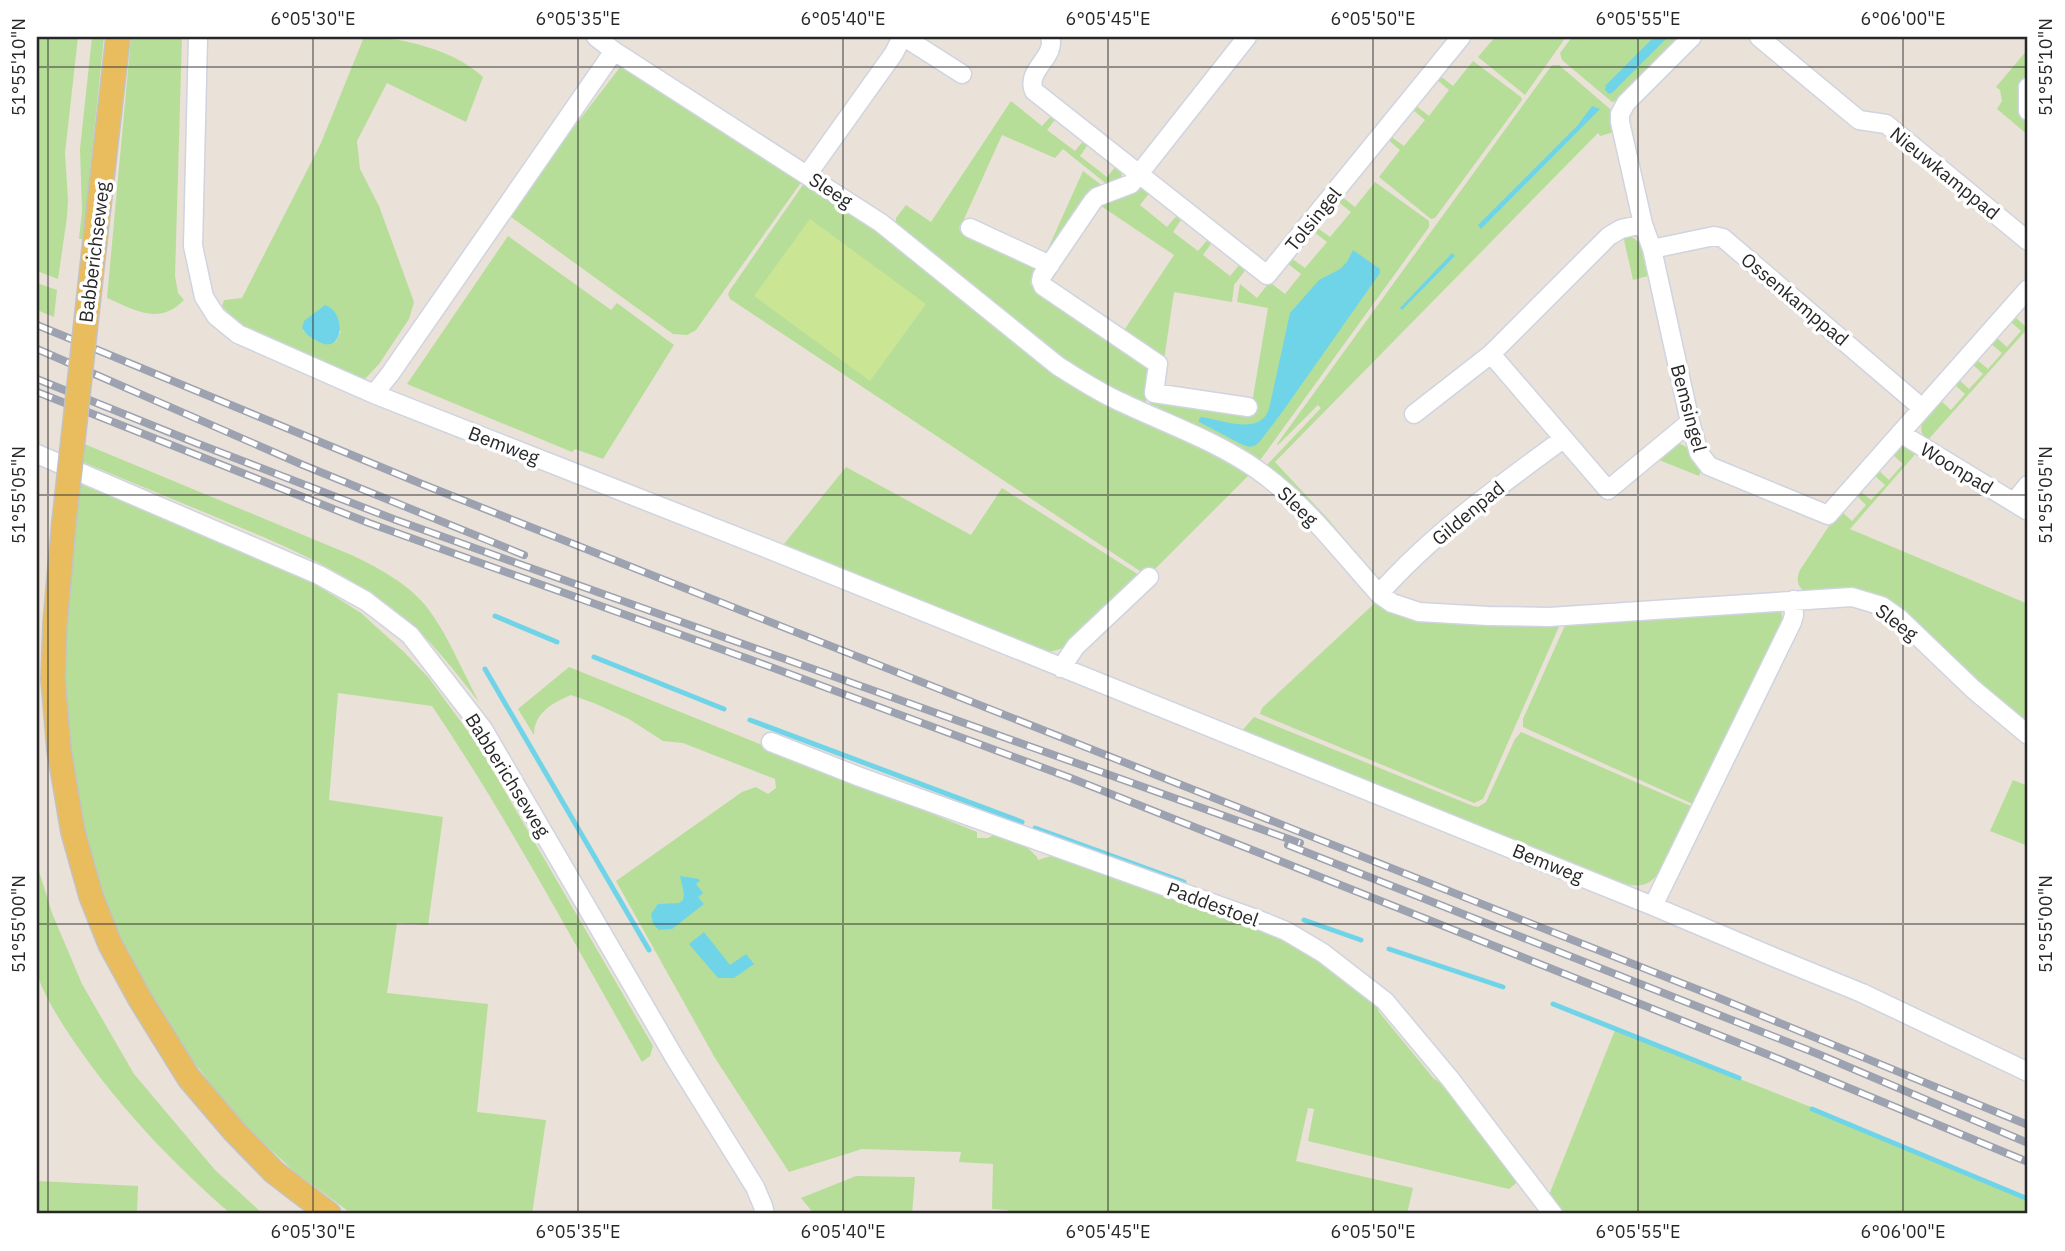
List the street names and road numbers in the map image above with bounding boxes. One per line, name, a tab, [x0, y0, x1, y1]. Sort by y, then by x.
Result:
street label: Nieuwkamppad	[1885, 122, 2005, 224]
street label: Sleeg	[805, 167, 857, 213]
street label: Babberichseweg	[73, 180, 115, 324]
street label: Tolsingel	[1280, 182, 1346, 256]
street label: Ossenkamppad	[1736, 247, 1854, 351]
street label: Bemsingel	[1666, 362, 1712, 454]
street label: Bemweg	[465, 420, 543, 470]
street label: Woonpad	[1916, 437, 1998, 499]
street label: Gildenpad	[1427, 476, 1509, 550]
street label: Sleeg	[1273, 481, 1323, 531]
street label: Sleeg	[1871, 598, 1923, 646]
street label: Babberichseweg	[460, 709, 556, 841]
street label: Bemweg	[1509, 838, 1587, 888]
street label: Paddestoel	[1164, 876, 1262, 932]

